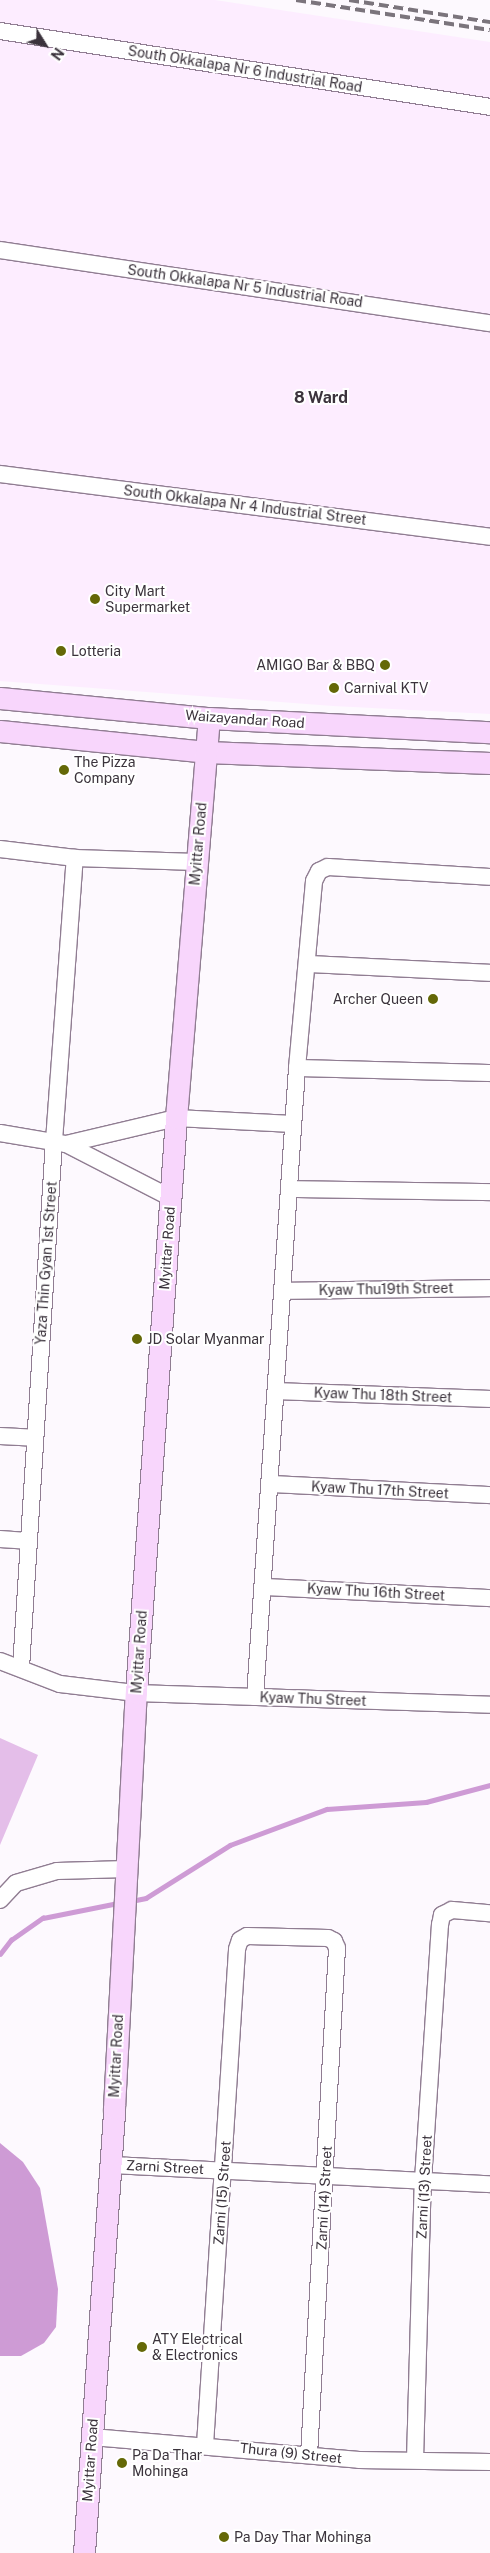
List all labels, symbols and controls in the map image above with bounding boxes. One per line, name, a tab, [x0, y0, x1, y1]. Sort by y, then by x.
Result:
north arrow	[20, 20, 70, 70]
street label: South Okkalapa Nr 6 Industrial Road	[127, 42, 363, 96]
text: N	[47, 45, 67, 63]
street label: South Okkalapa Nr 5 Industrial Road	[126, 261, 364, 311]
district label: 8 Ward	[294, 388, 348, 408]
street label: South Okkalapa Nr 4 Industrial Street	[122, 482, 368, 528]
place label: City Mart Supermarket	[105, 583, 190, 616]
marker: City Mart Supermarket	[89, 593, 101, 605]
place label: Lotteria	[71, 643, 121, 659]
marker: Lotteria	[55, 645, 67, 657]
place label: AMIGO Bar & BBQ	[256, 657, 375, 673]
marker: AMIGO Bar & BBQ	[379, 659, 391, 671]
place label: Carnival KTV	[344, 680, 428, 696]
marker: Carnival KTV	[328, 682, 340, 694]
street label: Waizayandar Road	[185, 706, 305, 732]
place label: The Pizza Company	[74, 754, 135, 786]
marker: The Pizza Company	[58, 764, 70, 776]
street label: Myittar Road	[186, 802, 210, 886]
place label: Archer Queen	[333, 991, 423, 1007]
marker: Archer Queen	[427, 993, 439, 1005]
street label: Yaza Thin Gyan 1st Street	[32, 1181, 60, 1345]
street label: Myittar Road	[156, 1206, 178, 1290]
street label: Kyaw Thu19th Street	[318, 1279, 454, 1299]
place label: JD Solar Myanmar	[147, 1331, 264, 1347]
marker: JD Solar Myanmar	[131, 1333, 143, 1345]
street label: Kyaw Thu 18th Street	[313, 1384, 453, 1406]
street label: Kyaw Thu 17th Street	[311, 1478, 449, 1502]
street label: Kyaw Thu 16th Street	[307, 1580, 445, 1604]
street label: Myittar Road	[128, 1610, 150, 1694]
street label: Kyaw Thu Street	[259, 1689, 367, 1709]
street label: Myittar Road	[105, 2014, 127, 2098]
street label: Zarni (13) Street	[413, 2134, 435, 2240]
street label: Zarni (15) Street	[210, 2140, 234, 2246]
street label: Zarni (14) Street	[313, 2145, 335, 2251]
street label: Zarni Street	[126, 2157, 204, 2177]
place label: ATY Electrical & Electronics	[152, 2331, 243, 2364]
marker: ATY Electrical & Electronics	[136, 2341, 148, 2353]
street label: Myittar Road	[79, 2418, 101, 2502]
street label: Thura (9) Street	[239, 2439, 343, 2467]
place label: Pa Da Thar Mohinga	[132, 2447, 202, 2480]
marker: Pa Da Thar Mohinga	[116, 2457, 128, 2469]
place label: Pa Day Thar Mohinga	[234, 2529, 371, 2545]
marker: Pa Day Thar Mohinga	[218, 2531, 230, 2543]

